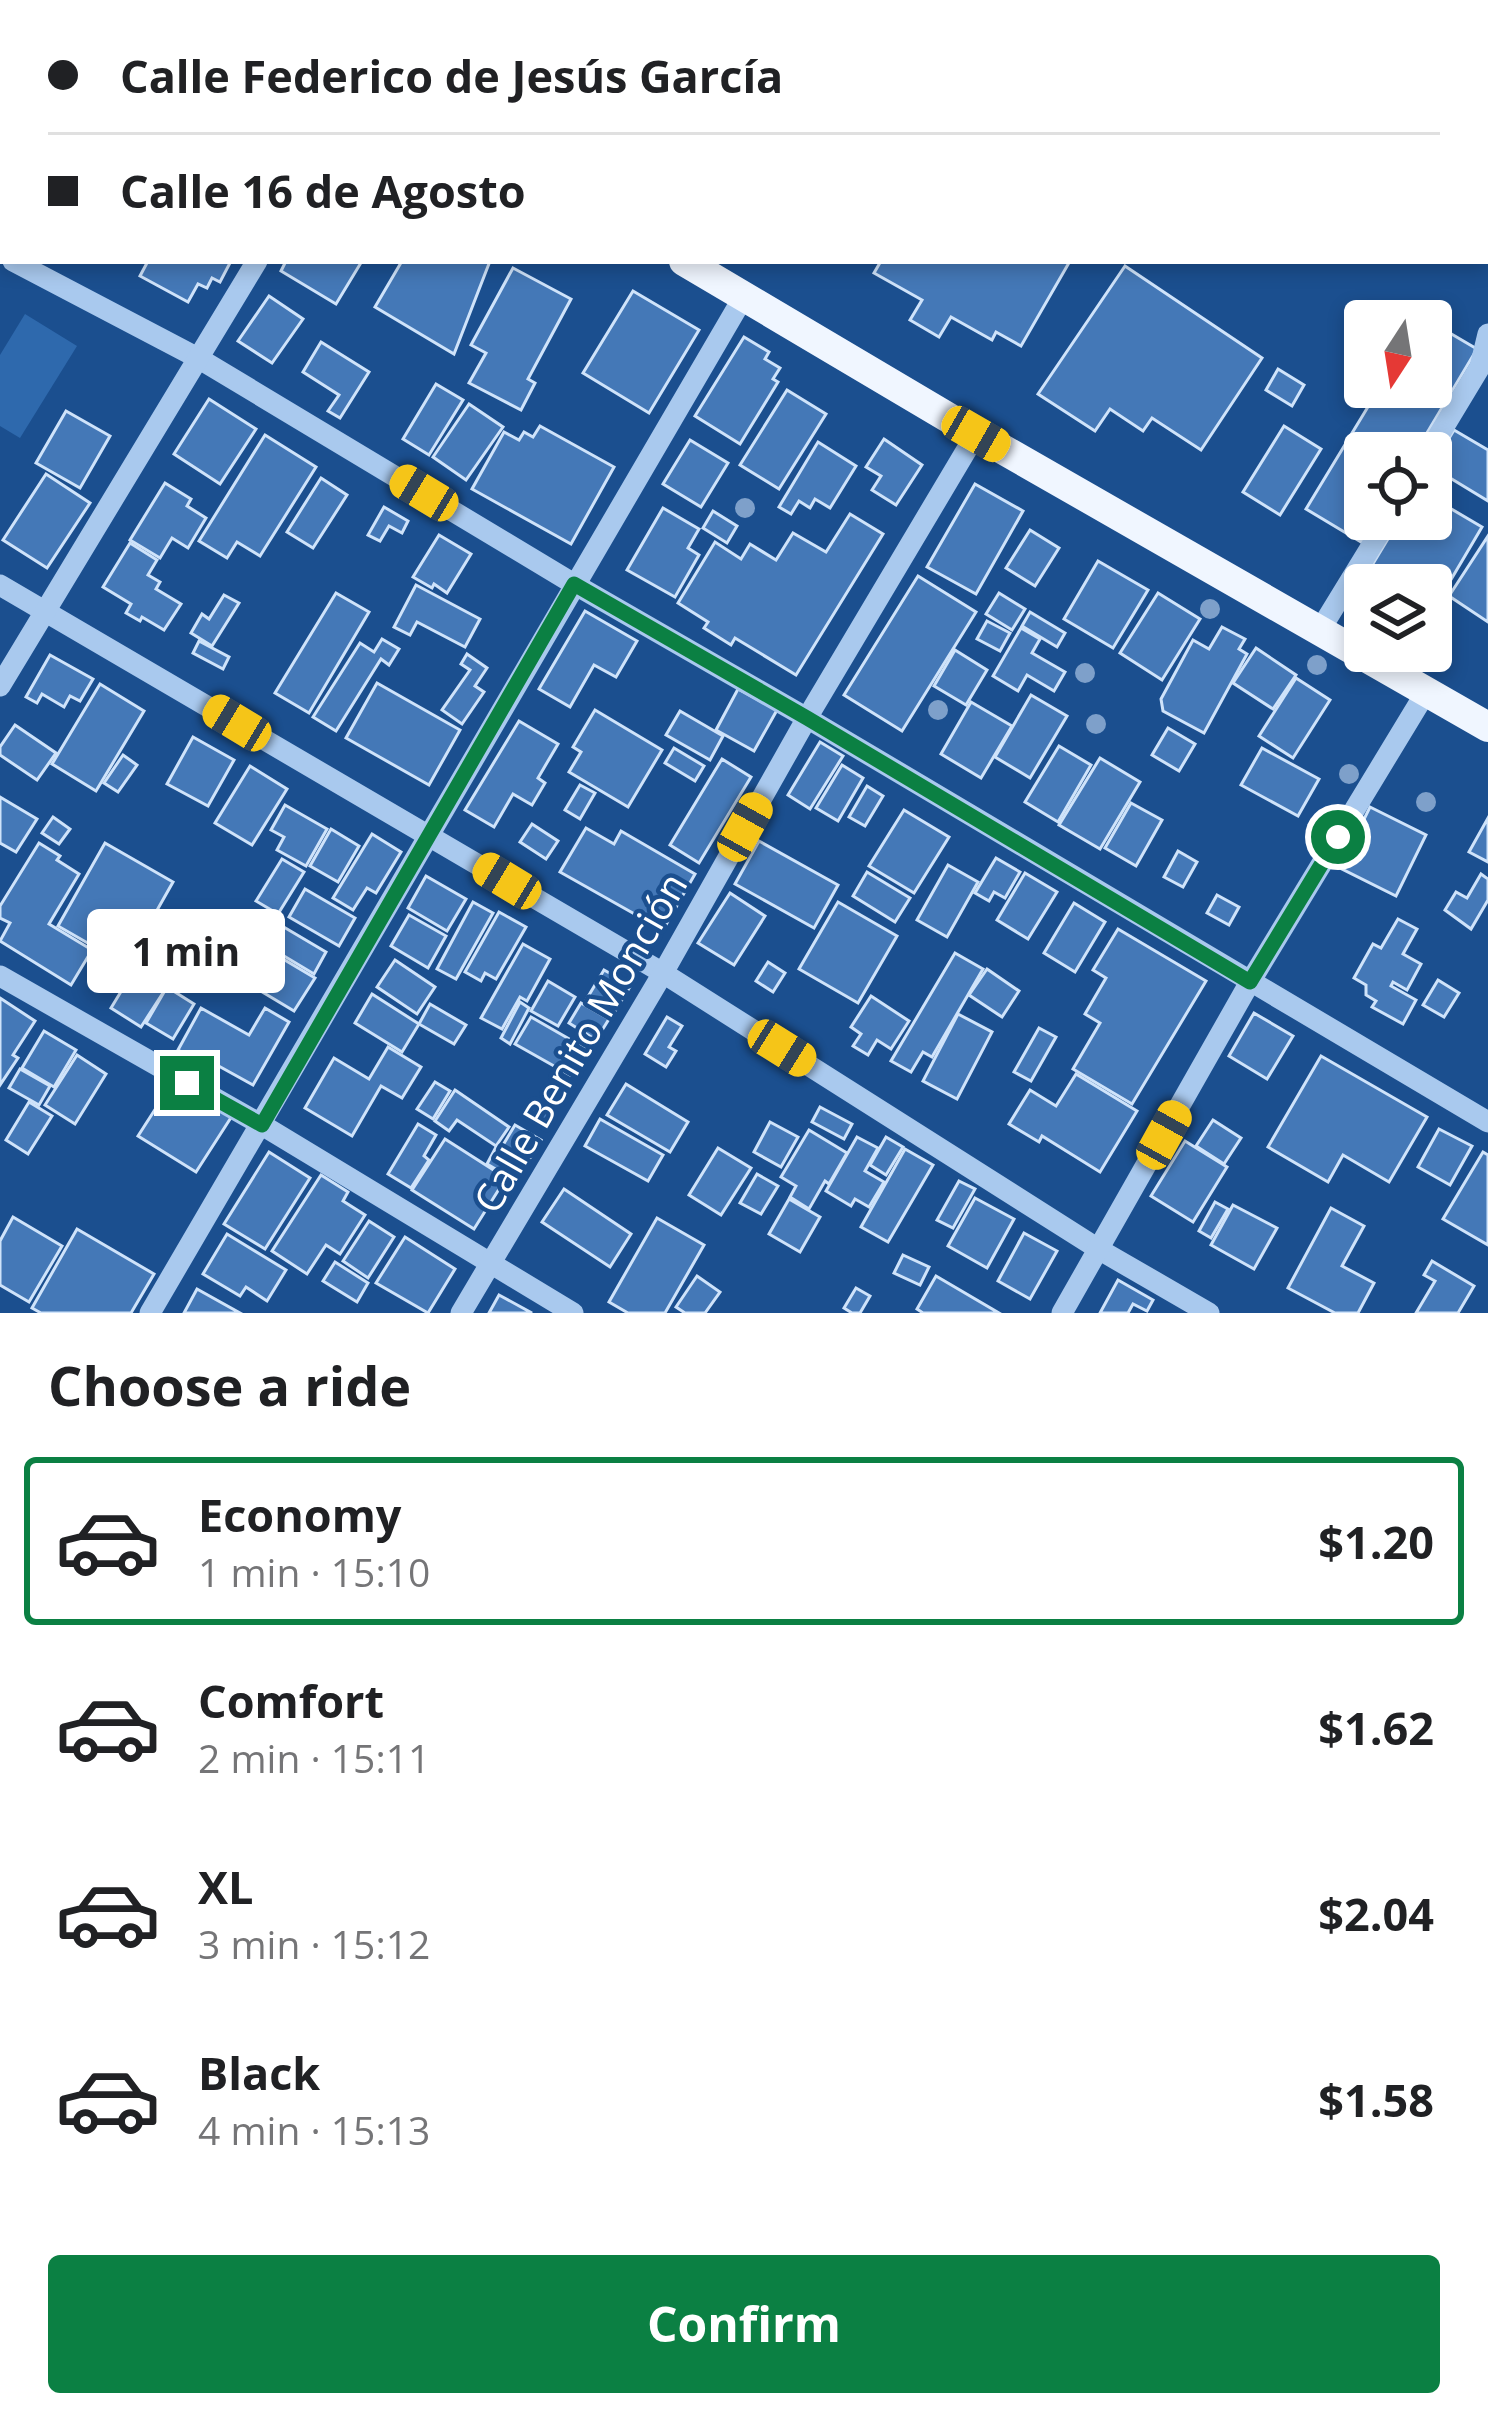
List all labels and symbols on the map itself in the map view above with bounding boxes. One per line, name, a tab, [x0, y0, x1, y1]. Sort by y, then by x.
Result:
north arrow	[1344, 300, 1452, 408]
car	[936, 400, 1016, 468]
car	[384, 459, 464, 527]
car	[197, 689, 277, 757]
car	[712, 787, 778, 867]
route start	[1311, 810, 1365, 864]
car	[467, 847, 547, 915]
street label: Calle Benito Monción	[460, 862, 698, 1222]
callout: 1 min	[88, 909, 286, 993]
car	[742, 1014, 822, 1082]
route end	[160, 1056, 214, 1110]
car	[1131, 1095, 1197, 1175]

